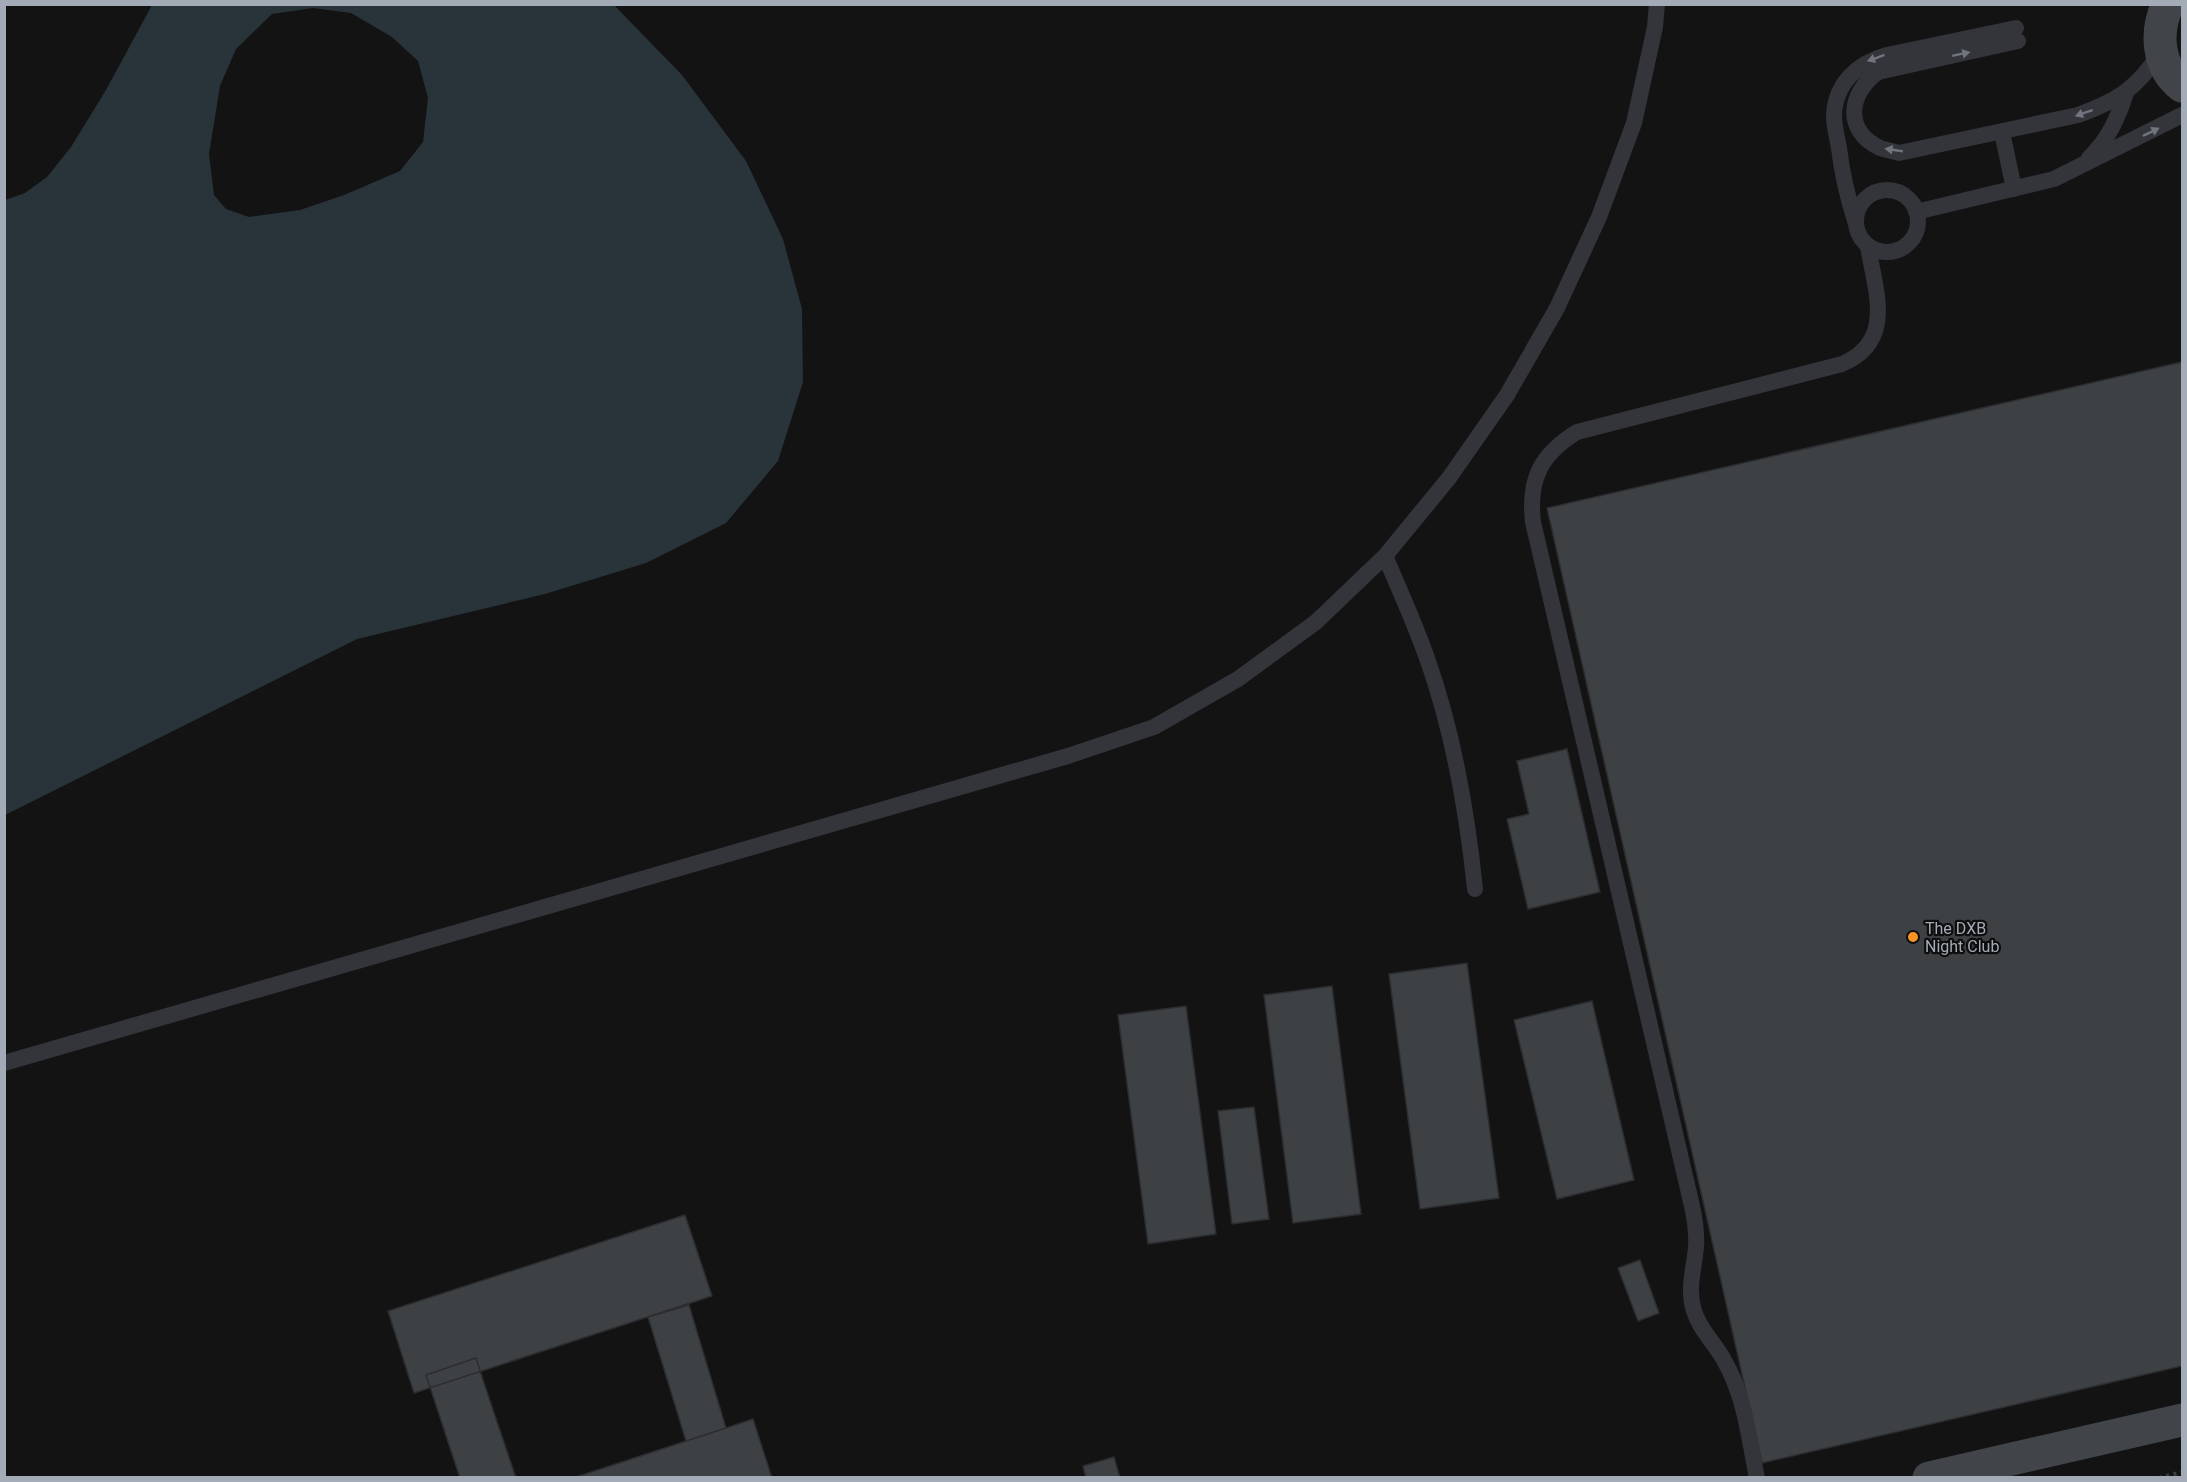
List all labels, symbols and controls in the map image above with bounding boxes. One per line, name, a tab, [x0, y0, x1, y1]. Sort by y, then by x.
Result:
one-way arrow	[1952, 48, 1970, 58]
one-way arrow	[1867, 54, 1885, 64]
one-way arrow	[2075, 108, 2093, 118]
one-way arrow	[2143, 127, 2160, 136]
one-way arrow	[1884, 146, 1903, 155]
place label: The DXB Night Club	[1925, 919, 1999, 956]
marker: The DXB Night Club	[1906, 930, 1920, 944]

